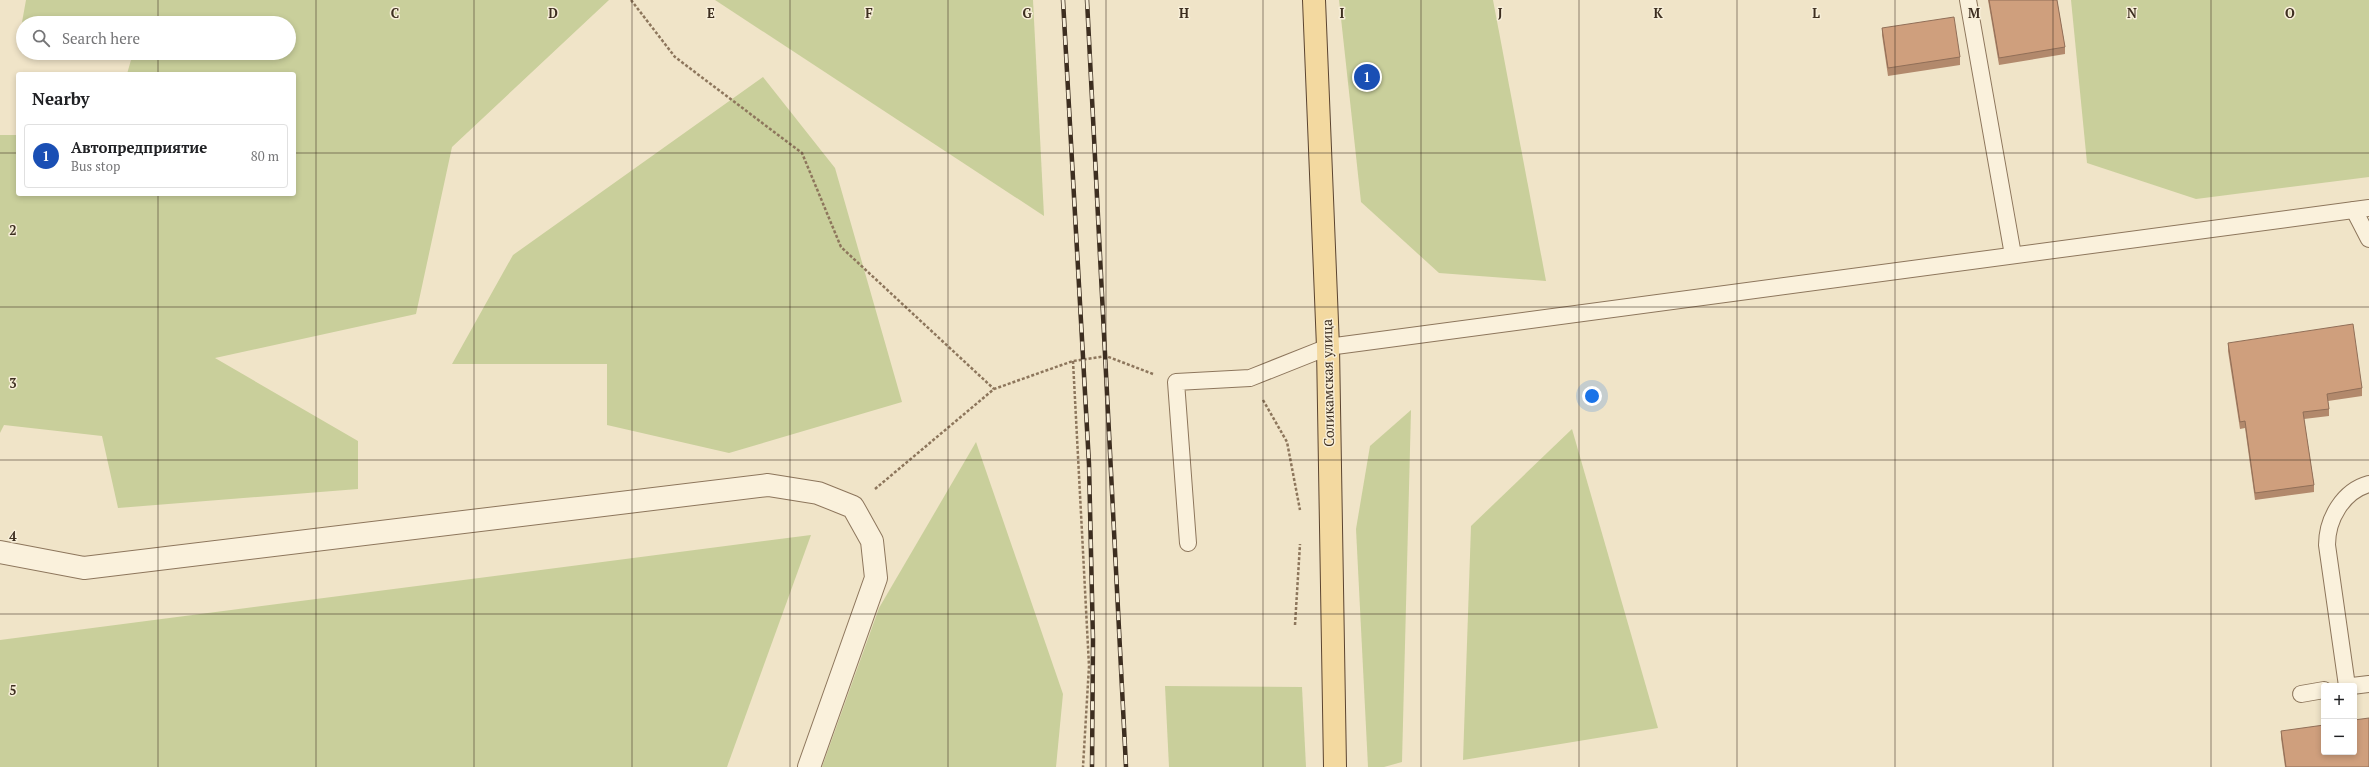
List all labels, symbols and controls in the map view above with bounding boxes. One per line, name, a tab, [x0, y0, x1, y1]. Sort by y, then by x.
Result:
text: C	[391, 4, 399, 22]
text: D	[548, 4, 558, 22]
text: E	[707, 4, 715, 22]
text: F	[865, 4, 873, 22]
text: G	[1022, 4, 1032, 22]
text: H	[1179, 4, 1189, 22]
text: I	[1340, 4, 1345, 22]
text: J	[1498, 4, 1503, 22]
text: K	[1653, 4, 1663, 22]
text: L	[1812, 4, 1820, 22]
text: M	[1968, 4, 1980, 22]
text: N	[2127, 4, 2137, 22]
text: O	[2285, 4, 2295, 22]
search box	[16, 16, 296, 60]
icon: search	[30, 27, 52, 49]
text: Search here	[62, 28, 140, 48]
pin: 1	[1354, 62, 1380, 92]
text: Nearby	[32, 87, 90, 110]
text: Автопредприятие	[71, 137, 207, 157]
text: 1	[42, 147, 50, 165]
text: 80 m	[251, 147, 279, 165]
text: Bus stop	[71, 157, 120, 175]
text: 2	[9, 221, 17, 239]
street label: Соликамская улица	[1317, 319, 1338, 447]
text: 3	[9, 374, 17, 392]
your location	[1582, 386, 1602, 406]
text: 4	[9, 527, 17, 545]
text: 5	[9, 681, 17, 699]
map controls	[2321, 683, 2357, 755]
button: +	[2321, 683, 2357, 719]
button: −	[2321, 719, 2357, 755]

